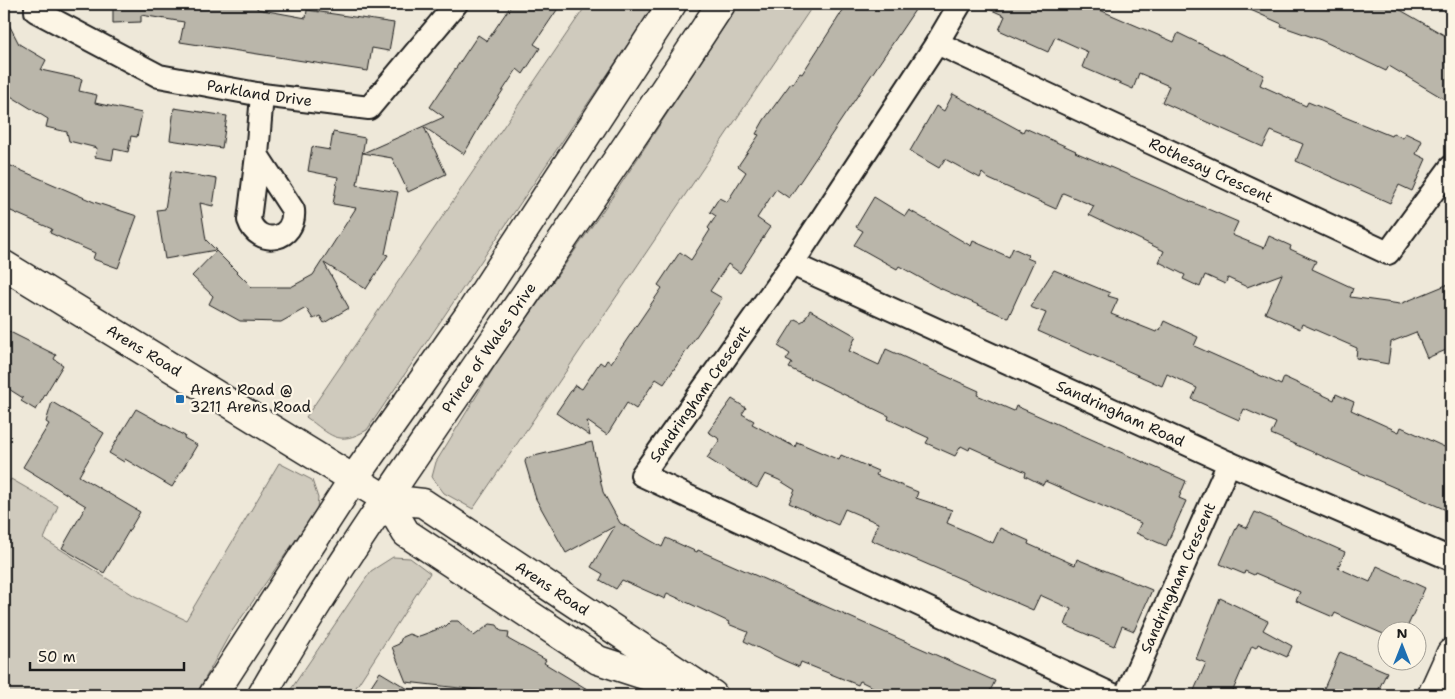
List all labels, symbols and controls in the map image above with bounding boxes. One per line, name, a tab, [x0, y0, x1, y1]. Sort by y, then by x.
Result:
street label: Parkland Drive	[205, 75, 313, 111]
street label: Rothesay Crescent	[1146, 133, 1276, 208]
street label: Prince of Wales Drive	[437, 279, 541, 417]
street label: Arens Road	[103, 320, 186, 382]
street label: Sandringham Crescent	[645, 322, 755, 466]
street label: Sandringham Road	[1053, 376, 1188, 452]
place label: Arens Road @ 3211 Arens Road	[190, 380, 311, 417]
marker: Arens Road @ 3211 Arens Road	[174, 393, 186, 405]
street label: Sandringham Crescent	[1136, 499, 1220, 657]
street label: Arens Road	[511, 557, 593, 620]
north arrow	[1378, 622, 1428, 672]
text: N	[1396, 624, 1408, 642]
scale bar	[30, 639, 184, 671]
text: 50 m	[38, 647, 76, 667]

